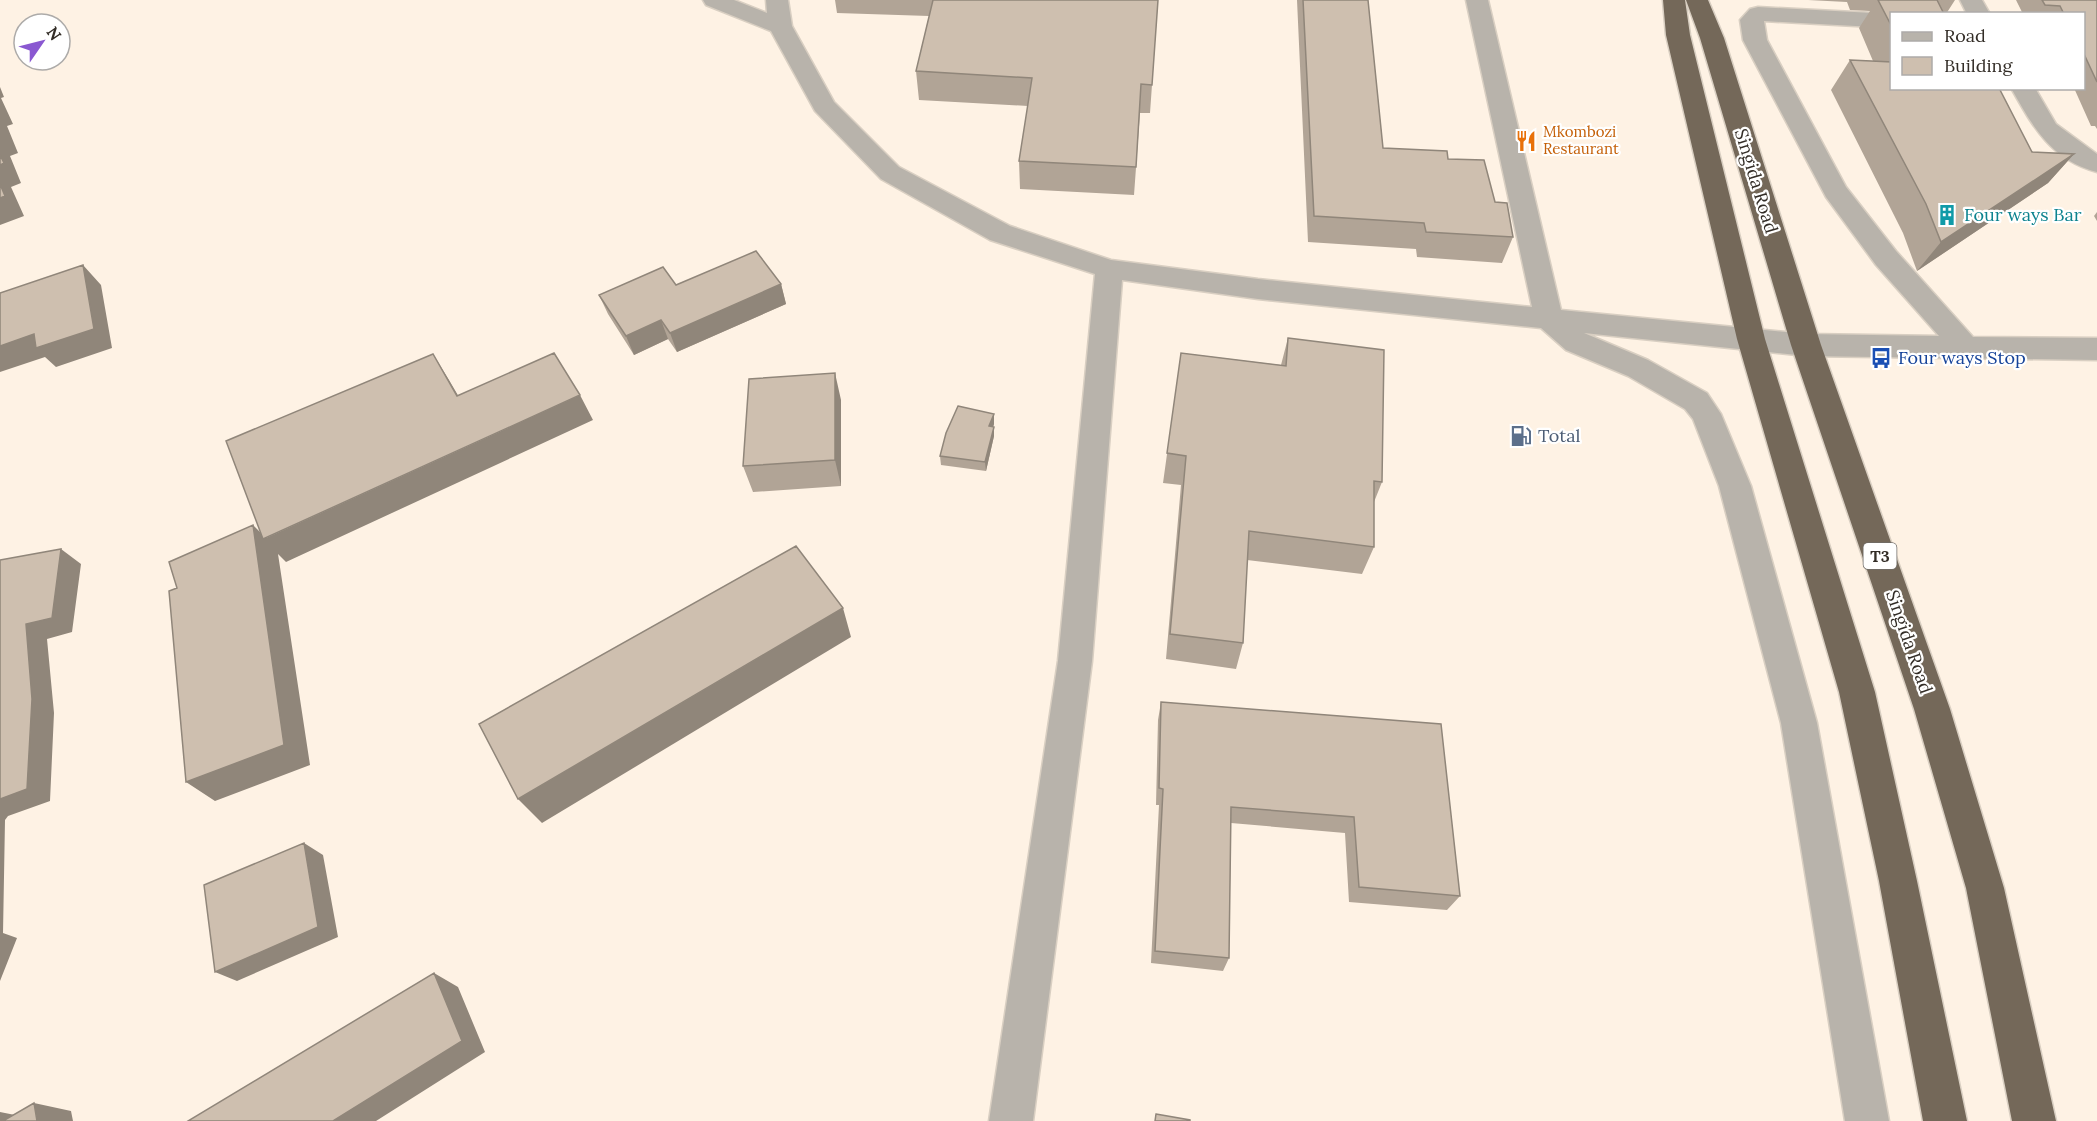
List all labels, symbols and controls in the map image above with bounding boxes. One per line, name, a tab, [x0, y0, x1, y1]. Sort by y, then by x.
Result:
north arrow	[12, 12, 72, 72]
legend	[1890, 12, 2085, 90]
text: N	[43, 23, 66, 44]
text: Road	[1944, 24, 1986, 47]
text: Building	[1944, 54, 2014, 77]
place label: Mkombozi Restaurant	[1543, 122, 1619, 158]
street label: Singida Road	[1730, 126, 1783, 236]
restaurant icon: Mkombozi Restaurant	[1514, 129, 1538, 153]
building icon: Four ways Bar	[1935, 203, 1959, 227]
place label: Four ways Bar	[1964, 203, 2082, 226]
bus stop icon: Four ways Stop	[1869, 346, 1893, 370]
place label: Four ways Stop	[1898, 346, 2026, 369]
fuel station icon: Total	[1509, 424, 1533, 448]
place label: Total	[1538, 424, 1580, 447]
road number: T3	[1864, 543, 1896, 569]
street label: Singida Road	[1881, 587, 1938, 697]

